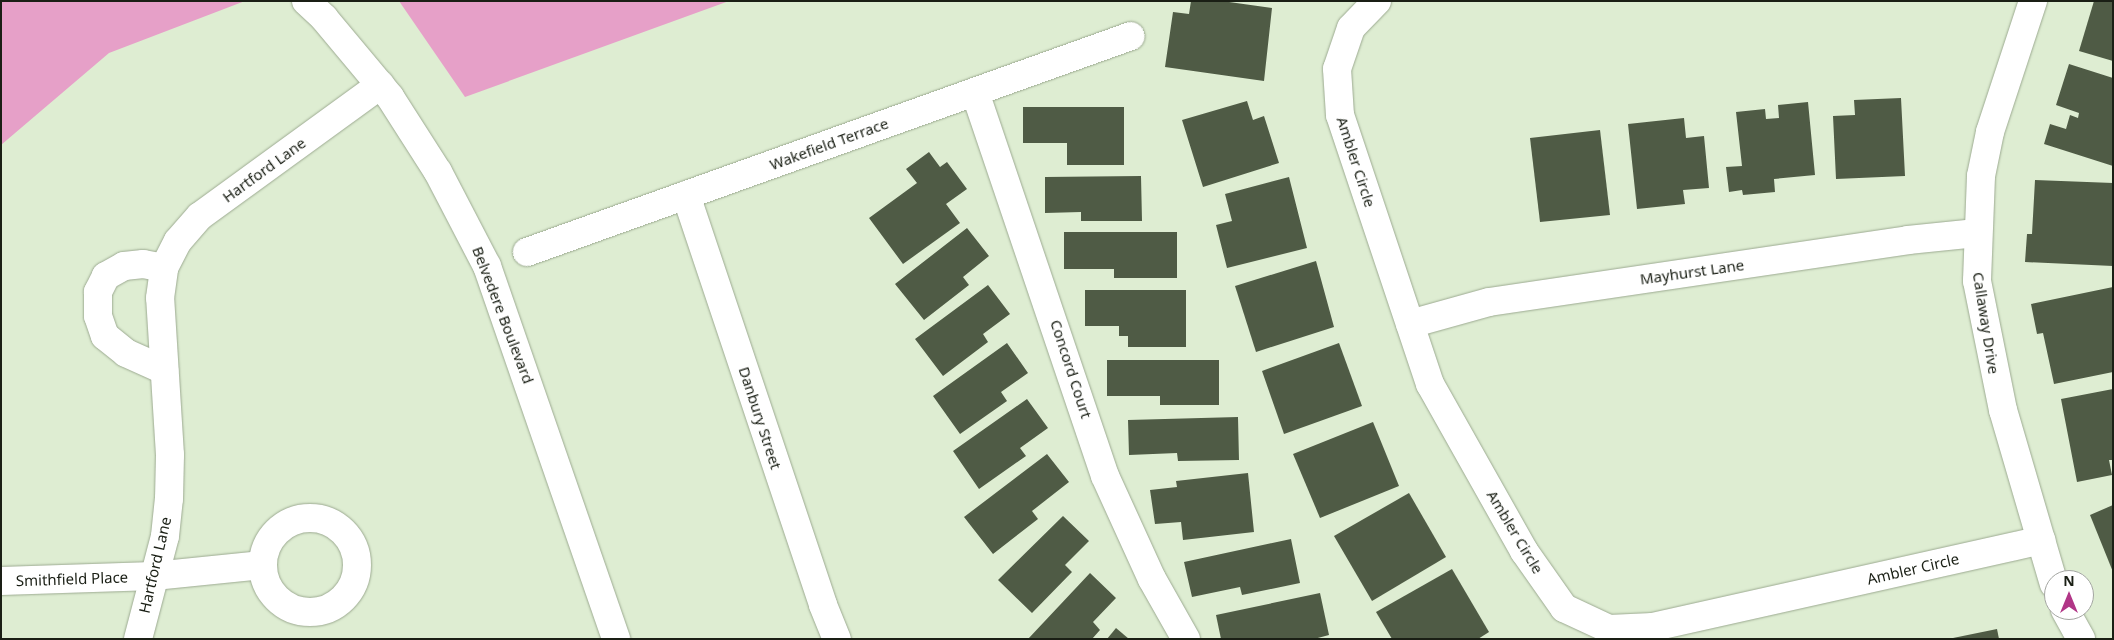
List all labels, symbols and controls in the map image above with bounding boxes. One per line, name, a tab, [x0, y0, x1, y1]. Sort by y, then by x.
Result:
street label: Wakefield Terrace	[767, 114, 891, 174]
street label: Ambler Circle	[1333, 115, 1379, 209]
street label: Hartford Lane	[219, 134, 309, 206]
street label: Belvedere Boulevard	[469, 244, 537, 386]
street label: Mayhurst Lane	[1639, 256, 1745, 288]
street label: Callaway Drive	[1969, 271, 2003, 375]
street label: Concord Court	[1047, 317, 1095, 421]
street label: Danbury Street	[735, 364, 785, 472]
street label: Ambler Circle	[1483, 487, 1547, 577]
street label: Hartford Lane	[135, 515, 175, 615]
street label: Ambler Circle	[1865, 550, 1961, 588]
street label: Smithfield Place	[16, 568, 128, 590]
north arrow	[2044, 570, 2094, 620]
text: N	[2063, 571, 2075, 590]

